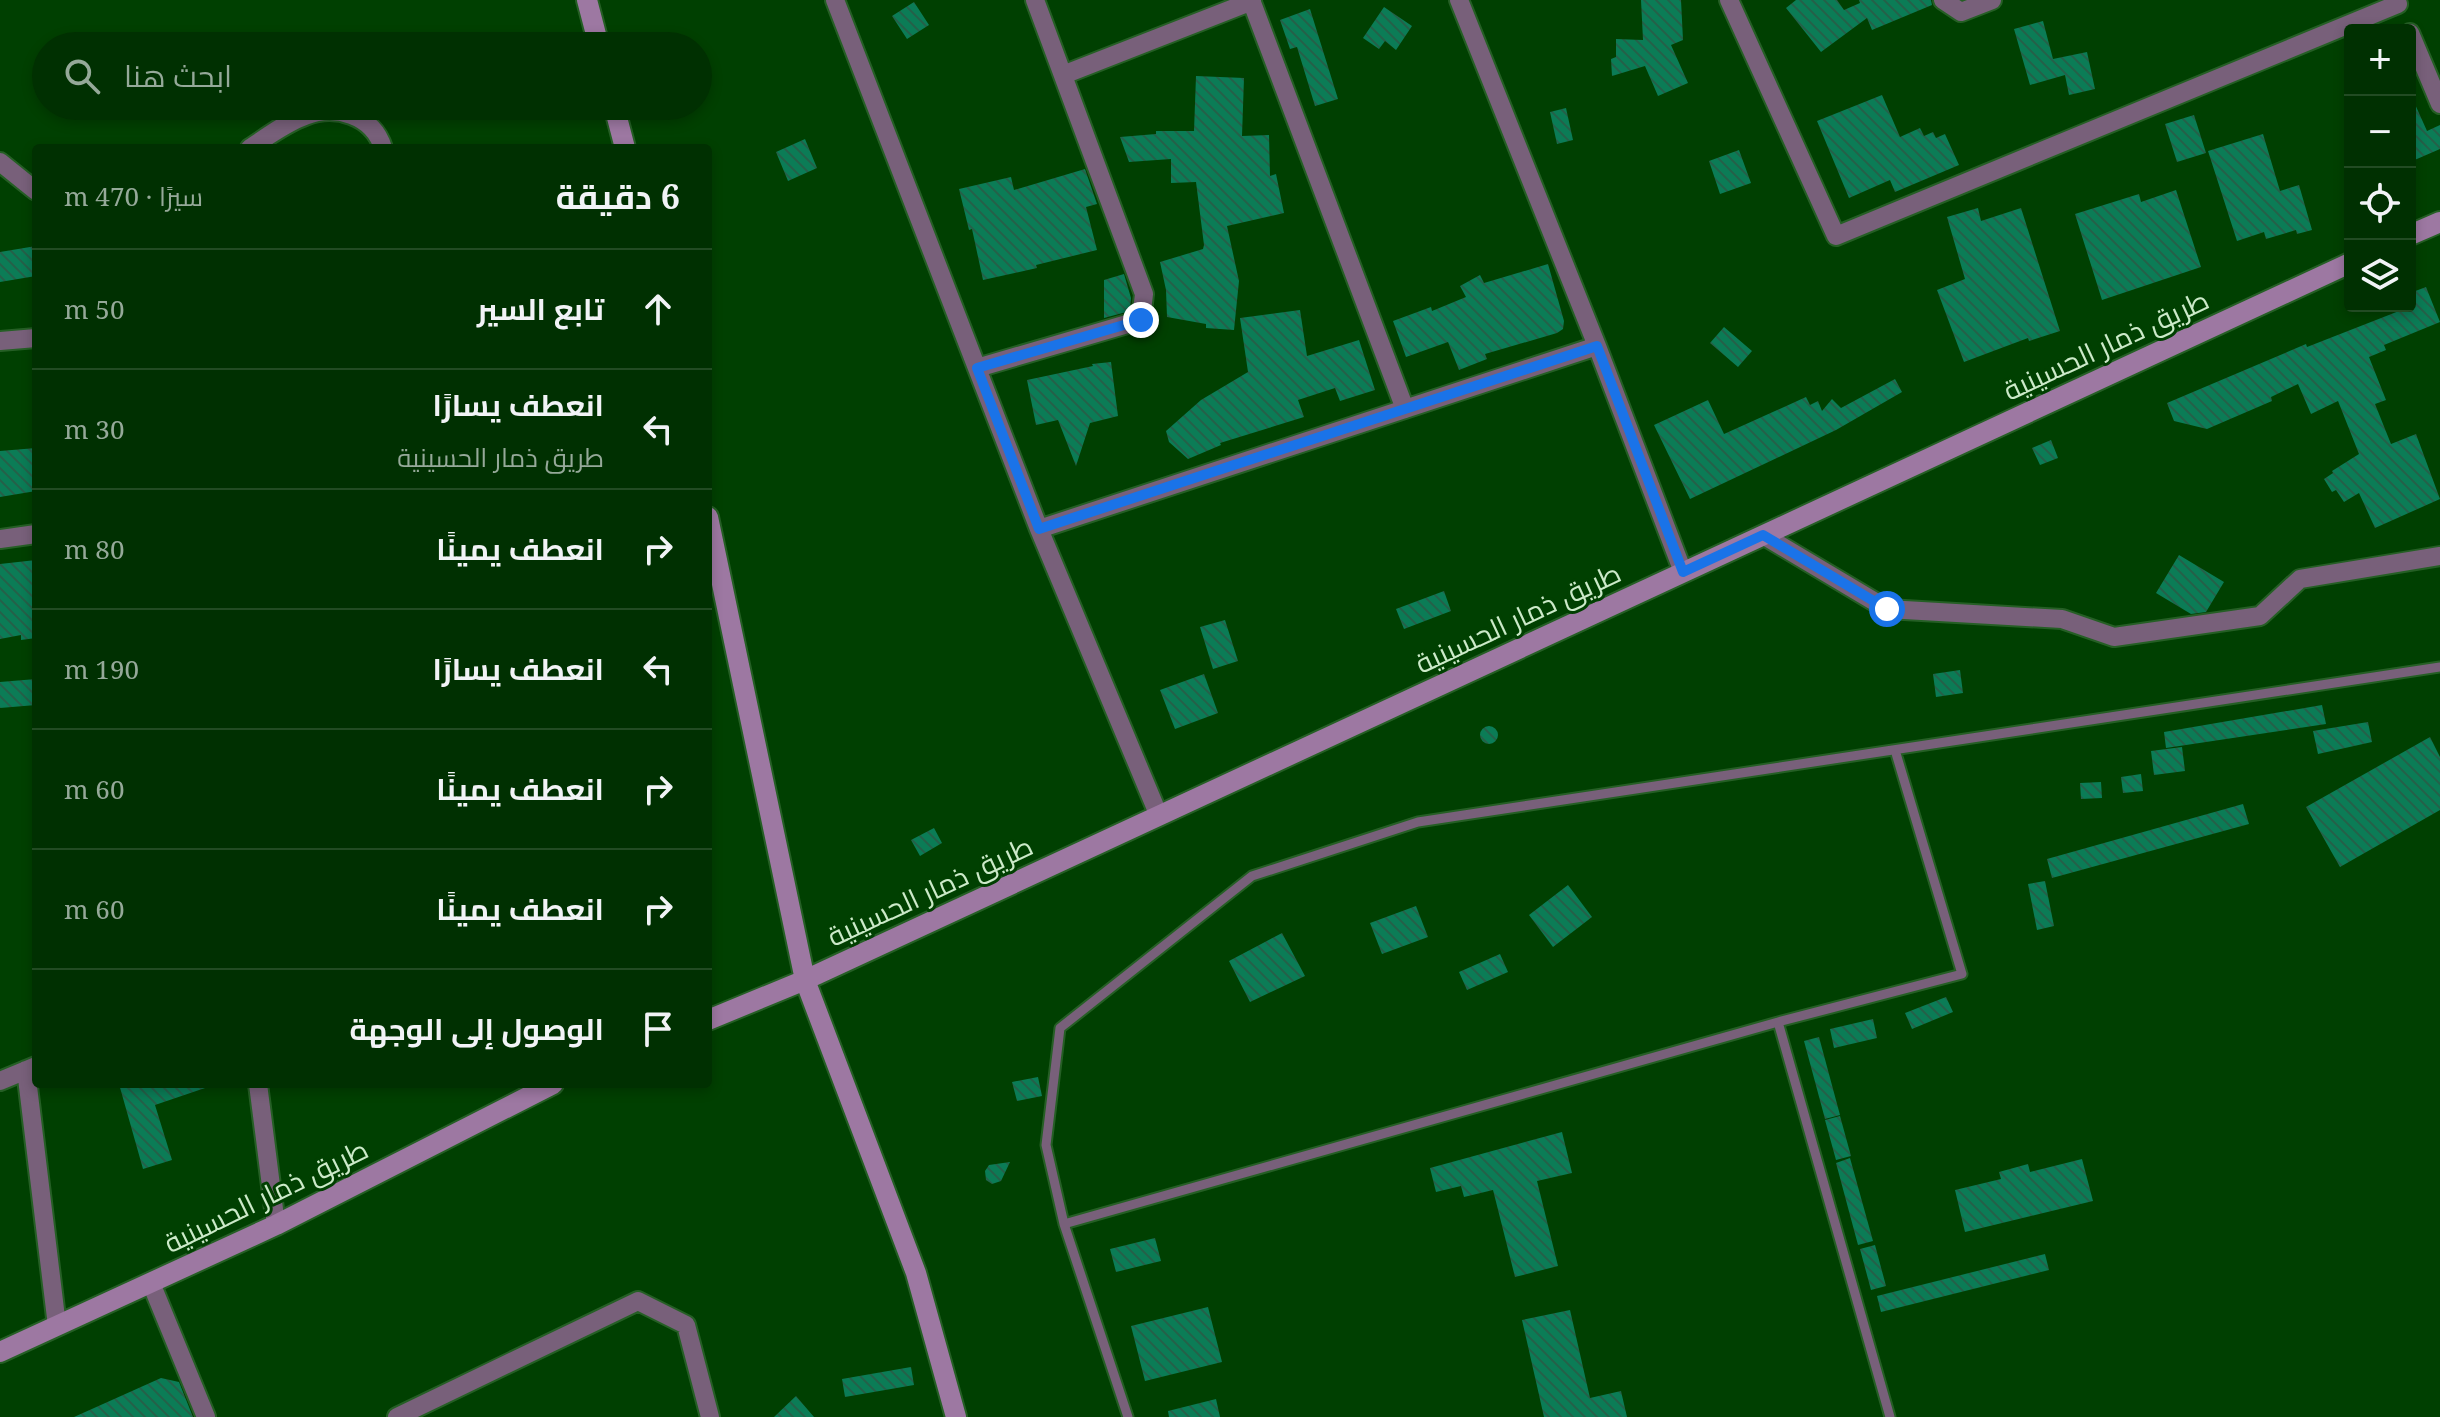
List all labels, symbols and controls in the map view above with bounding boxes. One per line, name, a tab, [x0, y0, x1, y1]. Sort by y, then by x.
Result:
map controls	[2344, 24, 2416, 312]
button: +	[2344, 24, 2416, 96]
search box	[32, 32, 712, 120]
icon: search	[60, 54, 104, 98]
text: ابحث هنا	[124, 55, 232, 96]
button: −	[2344, 96, 2416, 168]
button: locate	[2344, 168, 2416, 240]
text: 6 دقيقة	[556, 173, 680, 219]
text: سيرًا · 470 m	[64, 178, 203, 214]
button: layers	[2344, 240, 2416, 312]
street label: طريق ذمار الحسينية	[1997, 280, 2215, 408]
icon: ahead	[636, 287, 680, 331]
text: تابع السير	[477, 288, 604, 329]
text: 50 m	[64, 291, 124, 327]
route end	[1123, 302, 1159, 338]
text: انعطف يسارًا	[433, 384, 604, 425]
icon: left	[636, 407, 680, 451]
text: 30 m	[64, 411, 124, 447]
text: طريق ذمار الحسينية	[397, 439, 604, 475]
icon: right	[636, 527, 680, 571]
text: انعطف يمينًا	[436, 528, 604, 569]
text: 80 m	[64, 531, 124, 567]
street label: طريق ذمار الحسينية	[1409, 553, 1627, 681]
route start	[1869, 591, 1905, 627]
icon: left	[636, 647, 680, 691]
text: انعطف يسارًا	[433, 648, 604, 689]
text: 190 m	[64, 651, 139, 687]
icon: right	[636, 767, 680, 811]
text: انعطف يمينًا	[436, 768, 604, 809]
text: 60 m	[64, 771, 124, 807]
street label: طريق ذمار الحسينية	[821, 826, 1039, 954]
icon: right	[636, 887, 680, 931]
text: انعطف يمينًا	[436, 888, 604, 929]
text: 60 m	[64, 891, 124, 927]
icon: arrive	[636, 1007, 680, 1051]
text: الوصول إلى الوجهة	[349, 1008, 604, 1049]
street label: طريق ذمار الحسينية	[157, 1129, 374, 1261]

